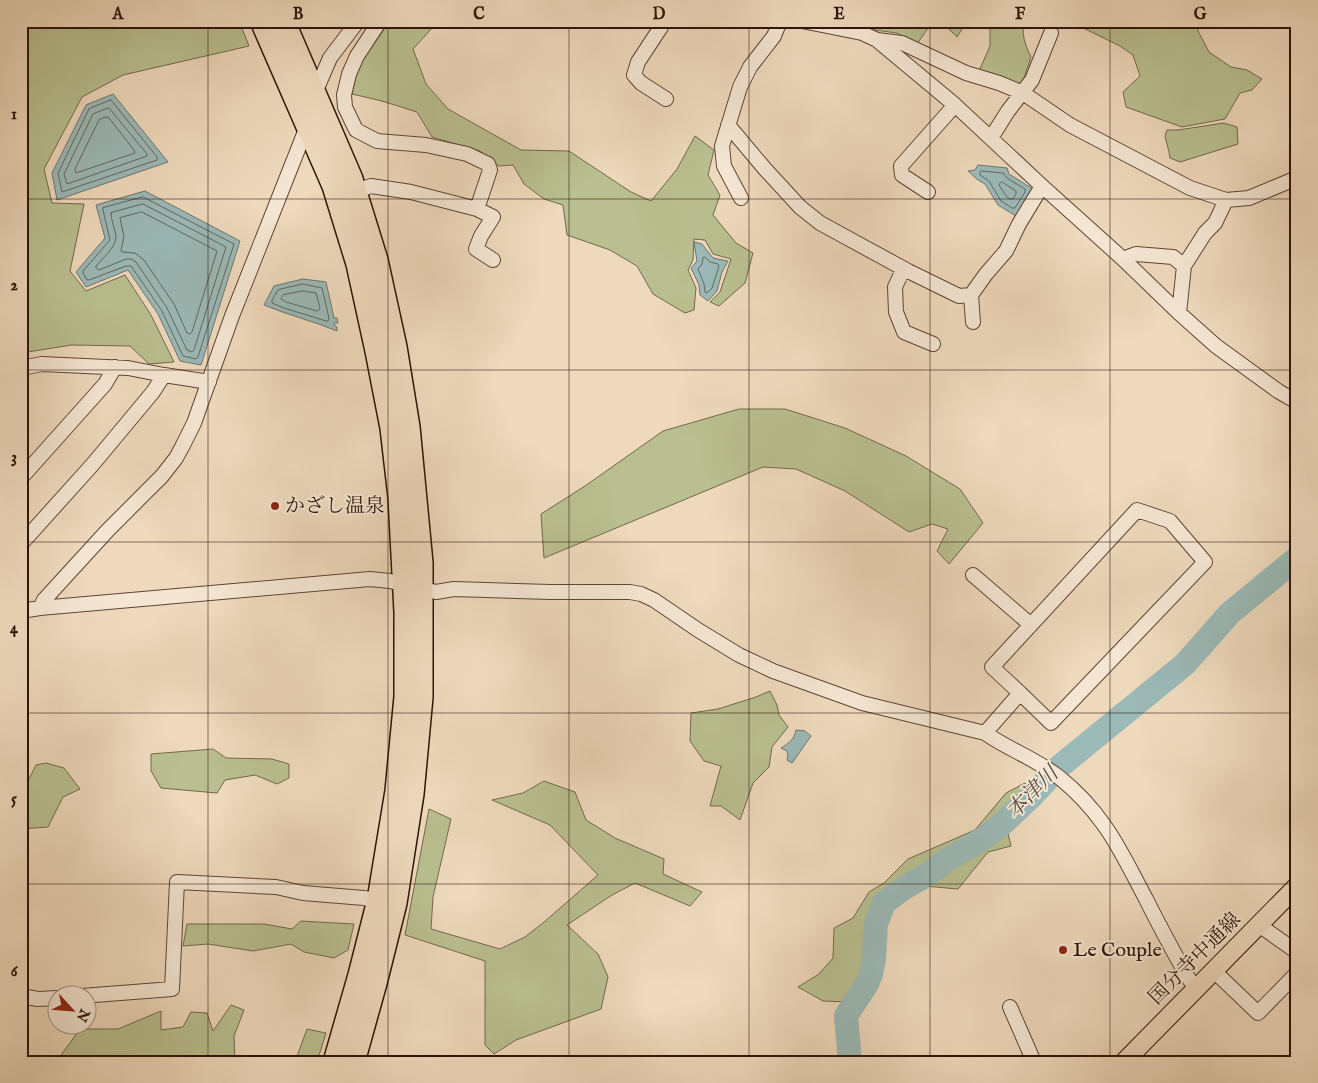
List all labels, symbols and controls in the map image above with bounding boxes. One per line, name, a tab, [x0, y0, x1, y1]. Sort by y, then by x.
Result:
text: A	[112, 5, 125, 25]
text: B	[293, 5, 304, 25]
text: C	[473, 5, 485, 25]
text: D	[653, 5, 666, 25]
text: E	[833, 5, 845, 25]
text: F	[1015, 5, 1026, 25]
text: G	[1194, 5, 1207, 25]
text: 1	[11, 105, 17, 125]
text: 2	[10, 276, 18, 296]
text: 3	[11, 448, 17, 468]
place label: かざし温泉	[285, 494, 385, 519]
marker: かざし温泉	[269, 500, 281, 512]
text: 4	[10, 619, 19, 639]
water label: 本津川	[1001, 760, 1066, 825]
text: 5	[11, 790, 17, 810]
street label: 国分寺中通線	[1144, 908, 1246, 1010]
place label: Le Couple	[1073, 938, 1162, 963]
marker: Le Couple	[1057, 944, 1069, 956]
text: 6	[11, 962, 19, 982]
north arrow	[48, 986, 98, 1036]
text: N	[72, 1005, 94, 1025]

